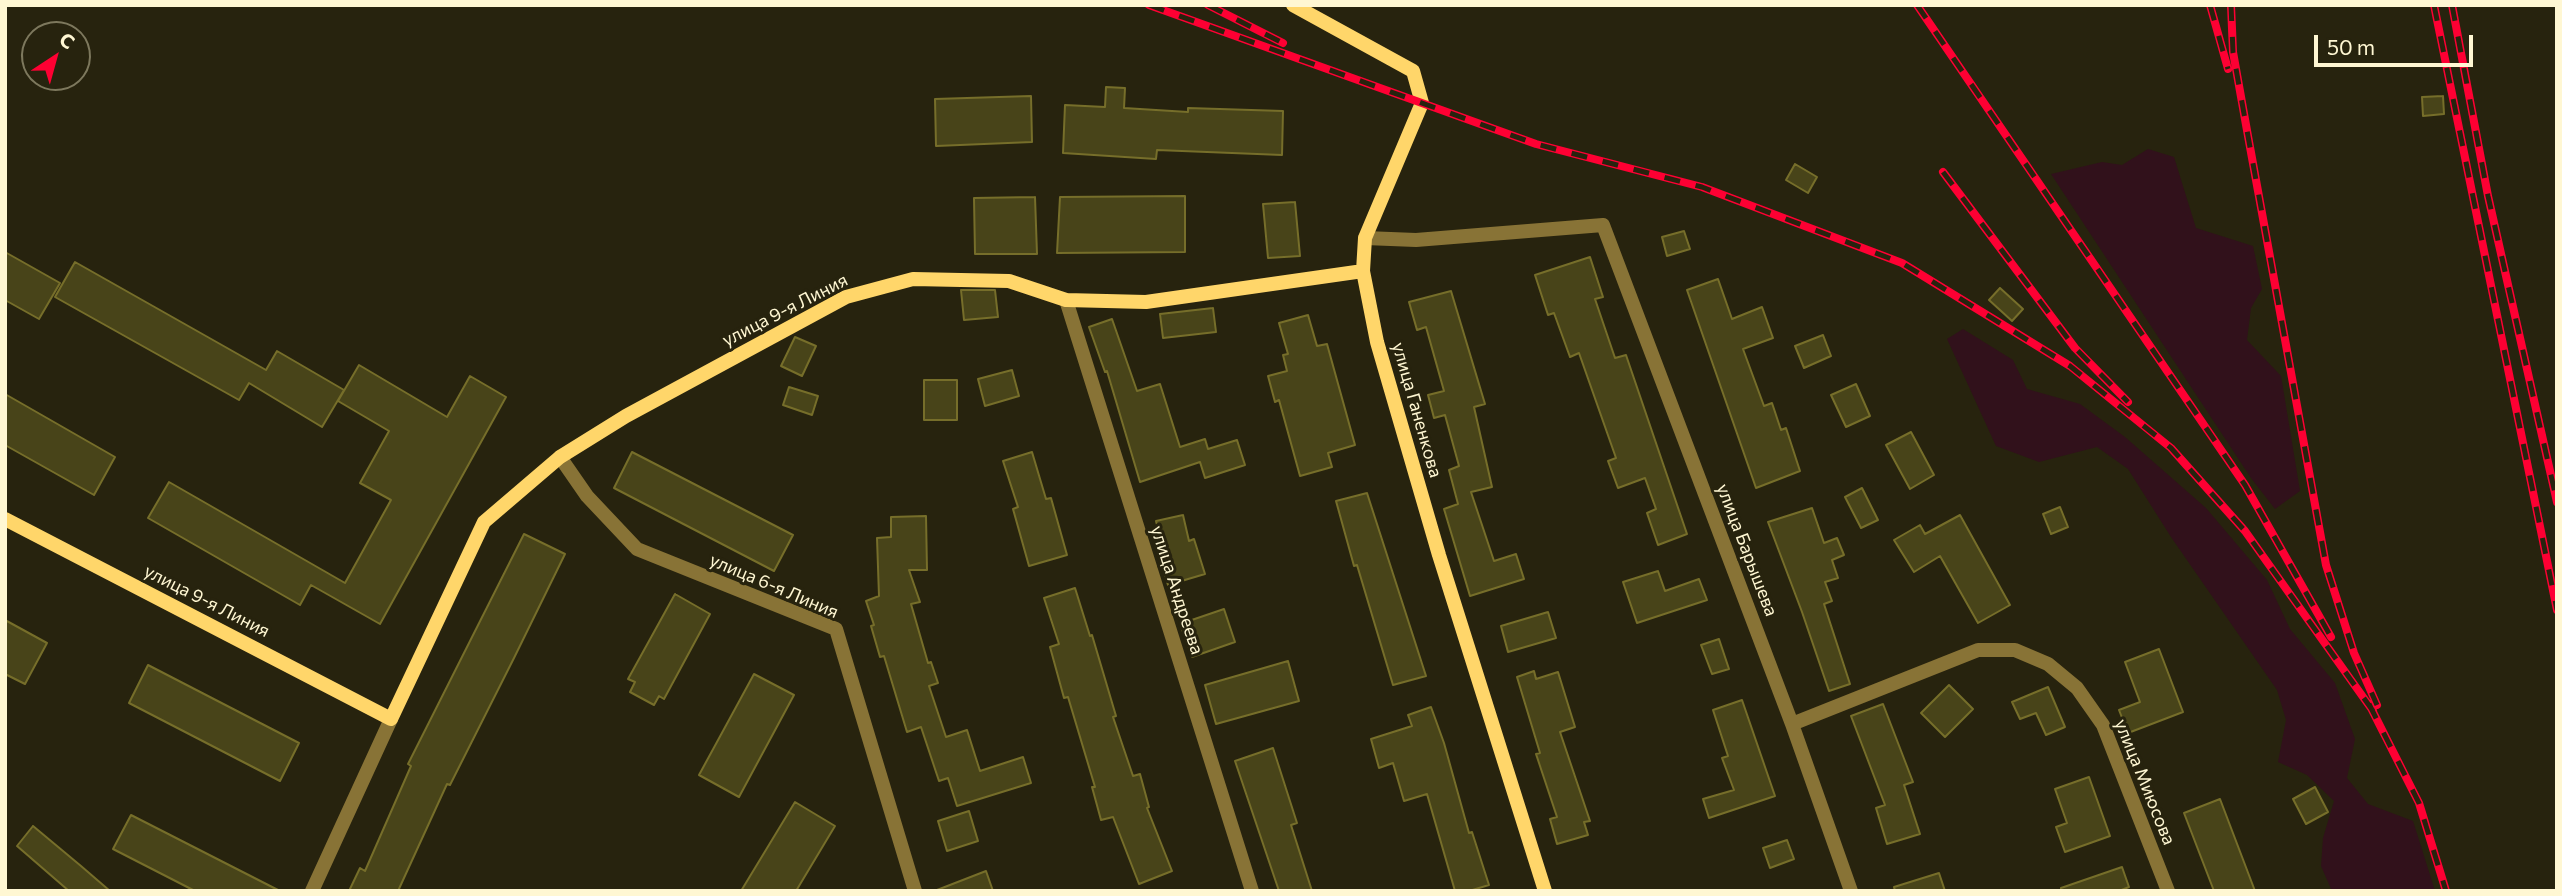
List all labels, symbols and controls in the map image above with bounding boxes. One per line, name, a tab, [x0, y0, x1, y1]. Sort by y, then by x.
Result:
north arrow	[21, 21, 91, 91]
scale bar	[2317, 21, 2476, 65]
text: С	[55, 27, 79, 53]
text: 50 m	[2327, 34, 2375, 59]
street label: улица 9-я Линия	[719, 269, 851, 351]
street label: улица Ганенкова	[1387, 340, 1447, 480]
street label: улица Барышева	[1712, 481, 1782, 619]
street label: улица Андреева	[1146, 523, 1208, 657]
street label: улица 6-я Линия	[706, 549, 842, 623]
street label: улица 9-я Линия	[141, 560, 273, 642]
street label: улица Миюсова	[2110, 716, 2180, 848]

